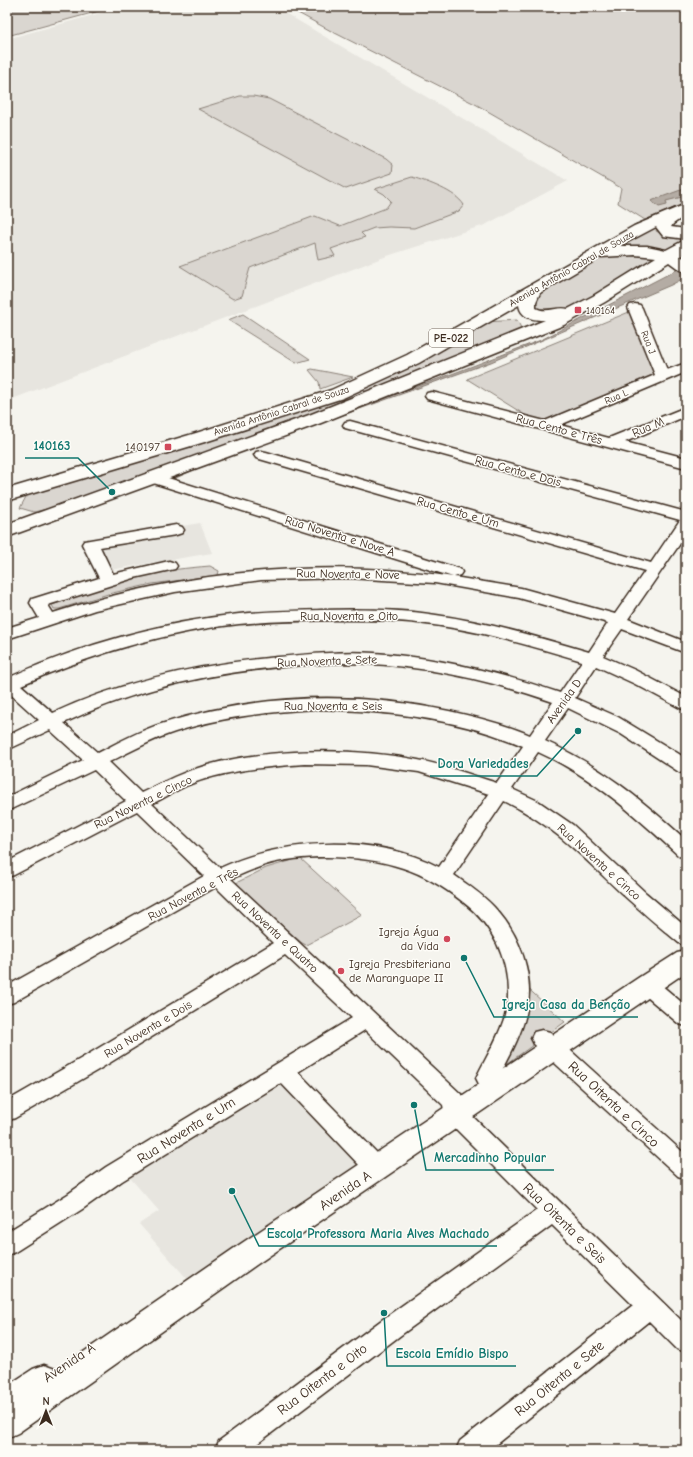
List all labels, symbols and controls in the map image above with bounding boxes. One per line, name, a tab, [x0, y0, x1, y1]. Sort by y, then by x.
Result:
street label: Avenida Antônio Cabral de Souza	[507, 228, 636, 310]
marker: 140164	[573, 305, 583, 315]
place label: 140164	[586, 305, 615, 317]
road number: PE-022	[429, 329, 473, 347]
street label: Rua J	[638, 329, 658, 356]
street label: Avenida Antônio Cabral de Souza	[212, 383, 351, 439]
street label: Rua L	[603, 387, 630, 407]
street label: Rua Cento e Três	[514, 411, 604, 447]
street label: Rua M	[630, 414, 666, 440]
callout: 140163	[25, 433, 78, 458]
text: 140163	[34, 438, 70, 453]
place label: 140197	[125, 440, 160, 454]
marker: 140197	[163, 442, 173, 452]
street label: Rua Cento e Dois	[473, 453, 563, 489]
street label: Rua Cento e Um	[415, 494, 501, 530]
street label: Rua Noventa e Nove A	[283, 513, 397, 559]
street label: Rua Noventa e Nove	[296, 566, 400, 582]
street label: Rua Noventa e Oito	[300, 609, 398, 623]
street label: Rua Noventa e Sete	[277, 652, 377, 670]
street label: Avenida D	[544, 676, 584, 726]
street label: Rua Noventa e Seis	[284, 699, 382, 713]
callout: Dora Variedades	[430, 751, 537, 776]
text: Dora Variedades	[438, 756, 529, 771]
street label: Rua Noventa e Cinco	[92, 772, 194, 832]
street label: Rua Noventa e Cinco	[554, 821, 644, 903]
street label: Rua Noventa e Três	[146, 864, 240, 924]
street label: Rua Noventa e Quatro	[229, 888, 321, 976]
place label: Igreja Água da Vida	[379, 925, 439, 953]
marker: Igreja Água da Vida	[442, 934, 452, 944]
place label: Igreja Presbiteriana de Maranguape II	[349, 957, 451, 985]
marker: Igreja Presbiteriana de Maranguape II	[336, 966, 346, 976]
callout: Igreja Casa da Benção	[494, 992, 638, 1017]
street label: Rua Noventa e Dois	[102, 997, 194, 1061]
text: Igreja Casa da Benção	[502, 997, 630, 1012]
street label: Rua Oitenta e Cinco	[564, 1058, 663, 1151]
street label: Rua Noventa e Um	[134, 1093, 239, 1167]
callout: Mercadinho Popular	[426, 1145, 554, 1170]
text: Mercadinho Popular	[434, 1150, 547, 1165]
street label: Avenida A	[316, 1167, 375, 1214]
street label: Rua Oitenta e Seis	[520, 1179, 610, 1267]
callout: Escola Professora Maria Alves Machado	[259, 1221, 497, 1246]
text: Escola Professora Maria Alves Machado	[267, 1226, 489, 1241]
street label: Rua Oitenta e Sete	[511, 1337, 608, 1420]
street label: Avenida A	[40, 1339, 99, 1386]
street label: Rua Oitenta e Oito	[274, 1340, 371, 1419]
callout: Escola Emídio Bispo	[387, 1341, 516, 1366]
text: Escola Emídio Bispo	[395, 1346, 509, 1361]
north arrow	[26, 1391, 66, 1431]
text: N	[42, 1395, 50, 1408]

